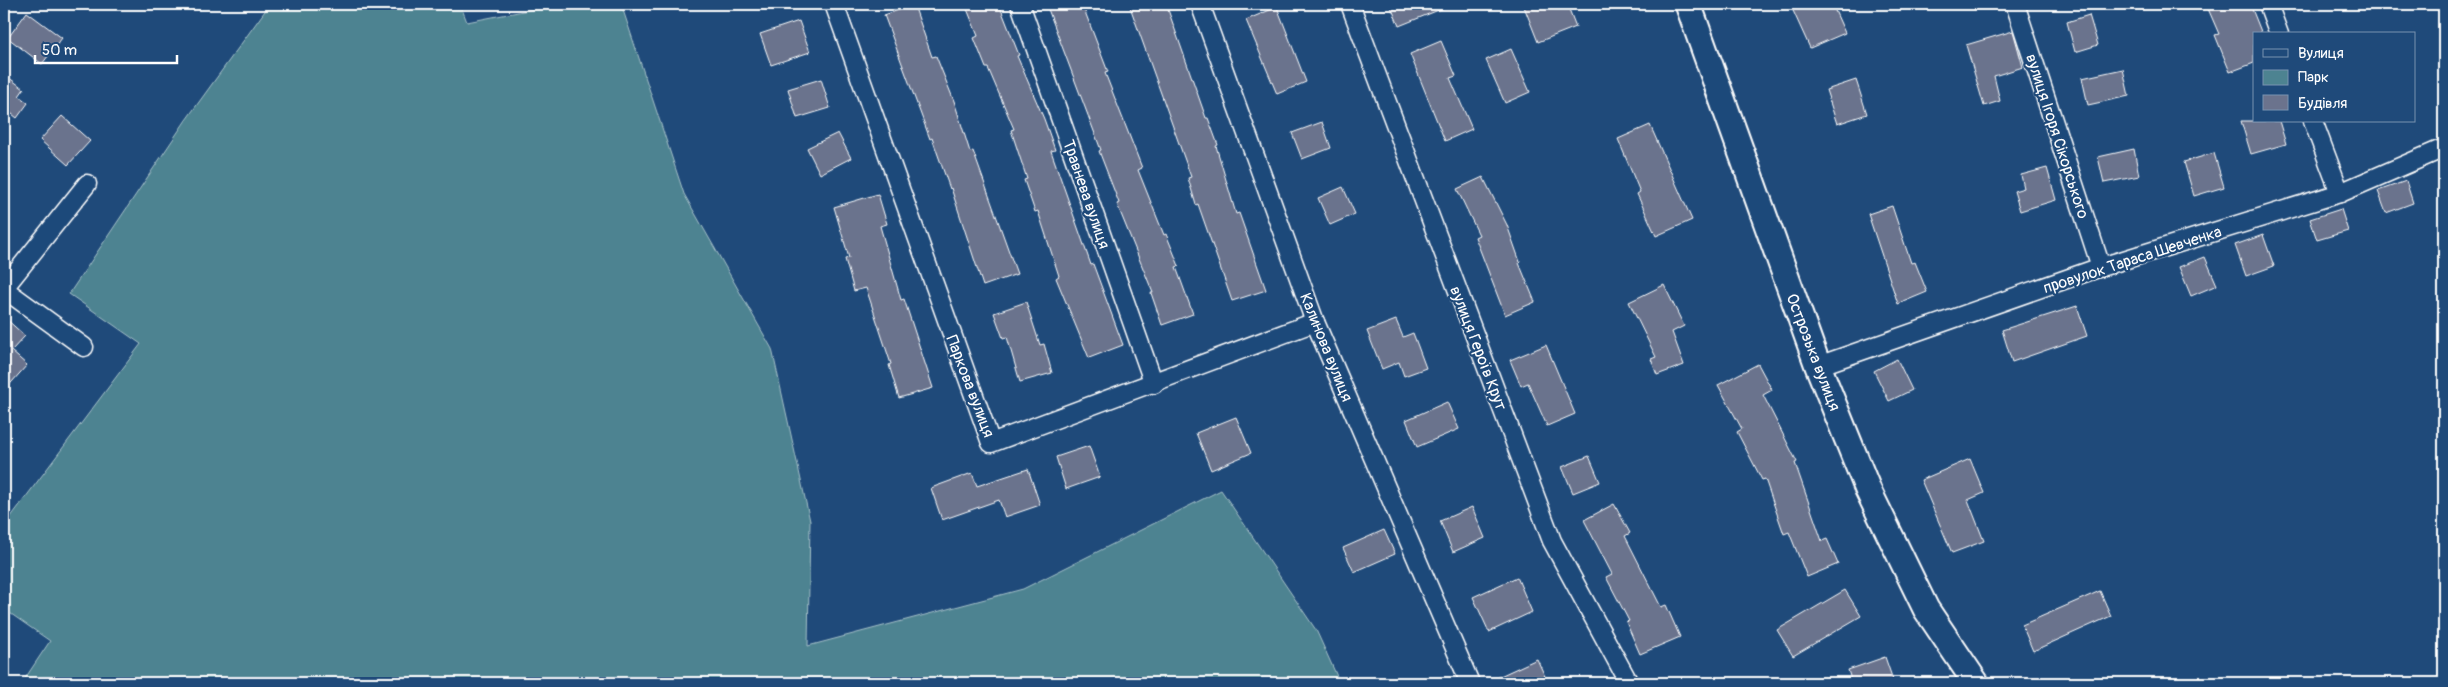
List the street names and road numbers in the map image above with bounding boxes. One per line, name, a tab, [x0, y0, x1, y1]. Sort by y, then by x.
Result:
street label: вулиця Ігоря Сікорського	[2021, 51, 2093, 222]
street label: Травнева вулиця	[1058, 137, 1114, 252]
street label: провулок Тараса Шевченка	[2040, 222, 2224, 298]
street label: вулиця Героїв Крут	[1445, 283, 1511, 413]
street label: Калинова вулиця	[1295, 290, 1357, 405]
street label: Острозька вулиця	[1781, 291, 1845, 414]
street label: Паркова вулиця	[941, 332, 999, 440]

